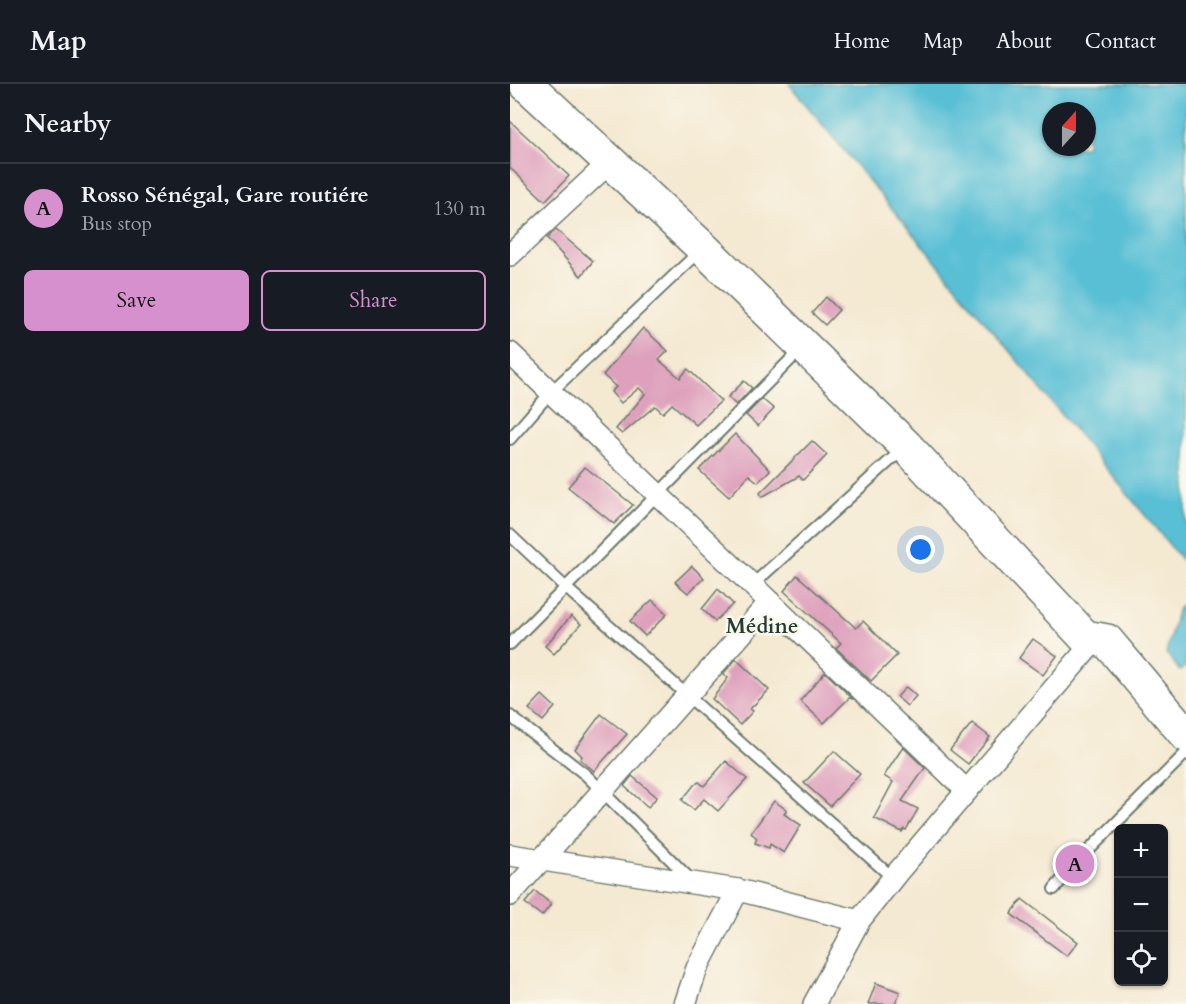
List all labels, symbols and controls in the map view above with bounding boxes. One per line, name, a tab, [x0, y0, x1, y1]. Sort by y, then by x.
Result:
text: Map	[30, 22, 87, 60]
text: Home	[834, 27, 890, 56]
text: Map	[923, 27, 963, 56]
text: About	[996, 27, 1052, 56]
text: Contact	[1085, 27, 1156, 56]
north arrow	[1042, 102, 1096, 156]
text: Nearby	[24, 106, 112, 141]
text: Rosso Sénégal, Gare routiére	[81, 180, 369, 210]
text: A	[36, 195, 51, 222]
text: 130 m	[433, 195, 486, 222]
text: Bus stop	[81, 210, 152, 237]
button: Save	[24, 270, 249, 331]
button: Share	[261, 270, 486, 331]
your location	[906, 535, 935, 564]
district label: Médine	[726, 612, 798, 641]
map controls	[1114, 824, 1168, 986]
button: +	[1114, 824, 1168, 878]
pin: A	[1056, 842, 1094, 886]
button: −	[1114, 878, 1168, 932]
button: locate	[1114, 932, 1168, 986]

